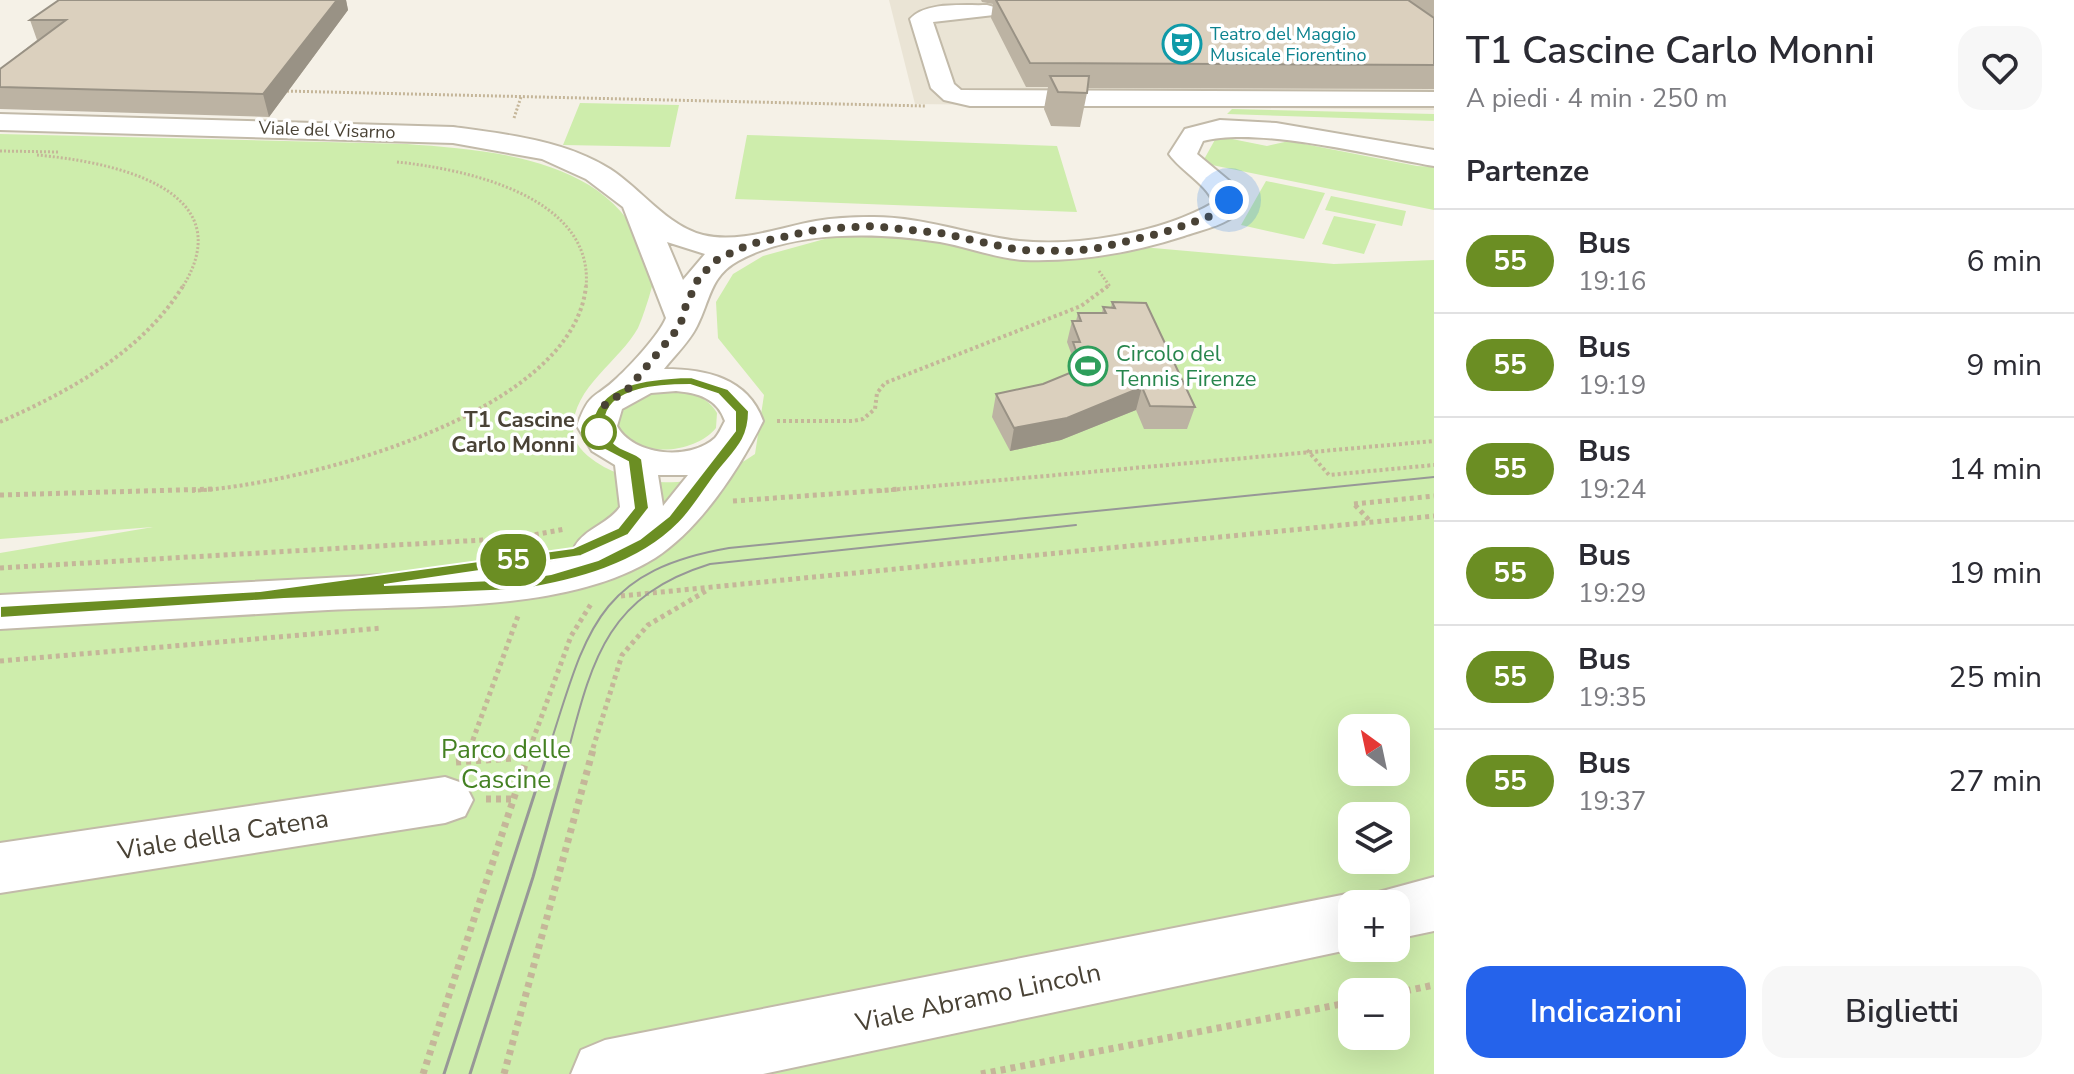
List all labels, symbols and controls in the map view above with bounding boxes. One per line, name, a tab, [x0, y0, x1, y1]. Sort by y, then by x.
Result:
place label: Teatro del Maggio Musicale Fiorentino	[1210, 22, 1366, 67]
theatre icon: Teatro del Maggio Musicale Fiorentino	[1161, 23, 1203, 65]
text: T1 Cascine Carlo Monni	[1466, 25, 1875, 76]
button: heart	[1958, 26, 2042, 110]
text: A piedi · 4 min · 250 m	[1466, 81, 1728, 116]
street label: Viale del Visarno	[257, 116, 396, 144]
text: Partenze	[1466, 151, 1589, 192]
your location	[1209, 180, 1249, 220]
text: Bus	[1578, 223, 1631, 264]
text: 6 min	[1967, 241, 2042, 282]
text: 55	[1493, 242, 1527, 280]
text: 19:16	[1578, 264, 1646, 299]
text: Bus	[1578, 327, 1631, 368]
place label: Circolo del Tennis Firenze	[1116, 339, 1256, 394]
sports icon: Circolo del Tennis Firenze	[1067, 345, 1109, 387]
text: 9 min	[1967, 345, 2042, 386]
text: 55	[1493, 346, 1527, 384]
text: 19:19	[1578, 368, 1646, 403]
place label: T1 Cascine Carlo Monni	[451, 405, 575, 460]
marker: T1 Cascine Carlo Monni	[582, 415, 616, 449]
text: Bus	[1578, 431, 1631, 472]
text: 14 min	[1949, 449, 2042, 490]
text: 55	[1493, 450, 1527, 488]
text: 19:24	[1578, 472, 1646, 507]
line badge: 55	[477, 534, 549, 586]
text: Bus	[1578, 535, 1631, 576]
text: 55	[496, 541, 530, 579]
text: 19 min	[1949, 553, 2042, 594]
text: 55	[1493, 554, 1527, 592]
text: 19:29	[1578, 576, 1646, 611]
text: Bus	[1578, 639, 1631, 680]
text: 25 min	[1949, 657, 2042, 698]
text: 55	[1493, 658, 1527, 696]
text: 19:35	[1578, 680, 1646, 715]
north arrow	[1338, 714, 1410, 786]
map controls	[1338, 714, 1410, 1050]
park label: Parco delle Cascine	[441, 732, 571, 797]
text: Bus	[1578, 743, 1631, 784]
text: 27 min	[1949, 761, 2042, 802]
text: 55	[1493, 762, 1527, 800]
text: 19:37	[1578, 784, 1646, 819]
street label: Viale della Catena	[114, 801, 331, 869]
button: layers	[1338, 802, 1410, 874]
button: +	[1338, 890, 1410, 962]
street label: Viale Abramo Lincoln	[851, 954, 1104, 1041]
button: Indicazioni	[1466, 966, 1746, 1058]
button: Biglietti	[1762, 966, 2042, 1058]
button: −	[1338, 978, 1410, 1050]

